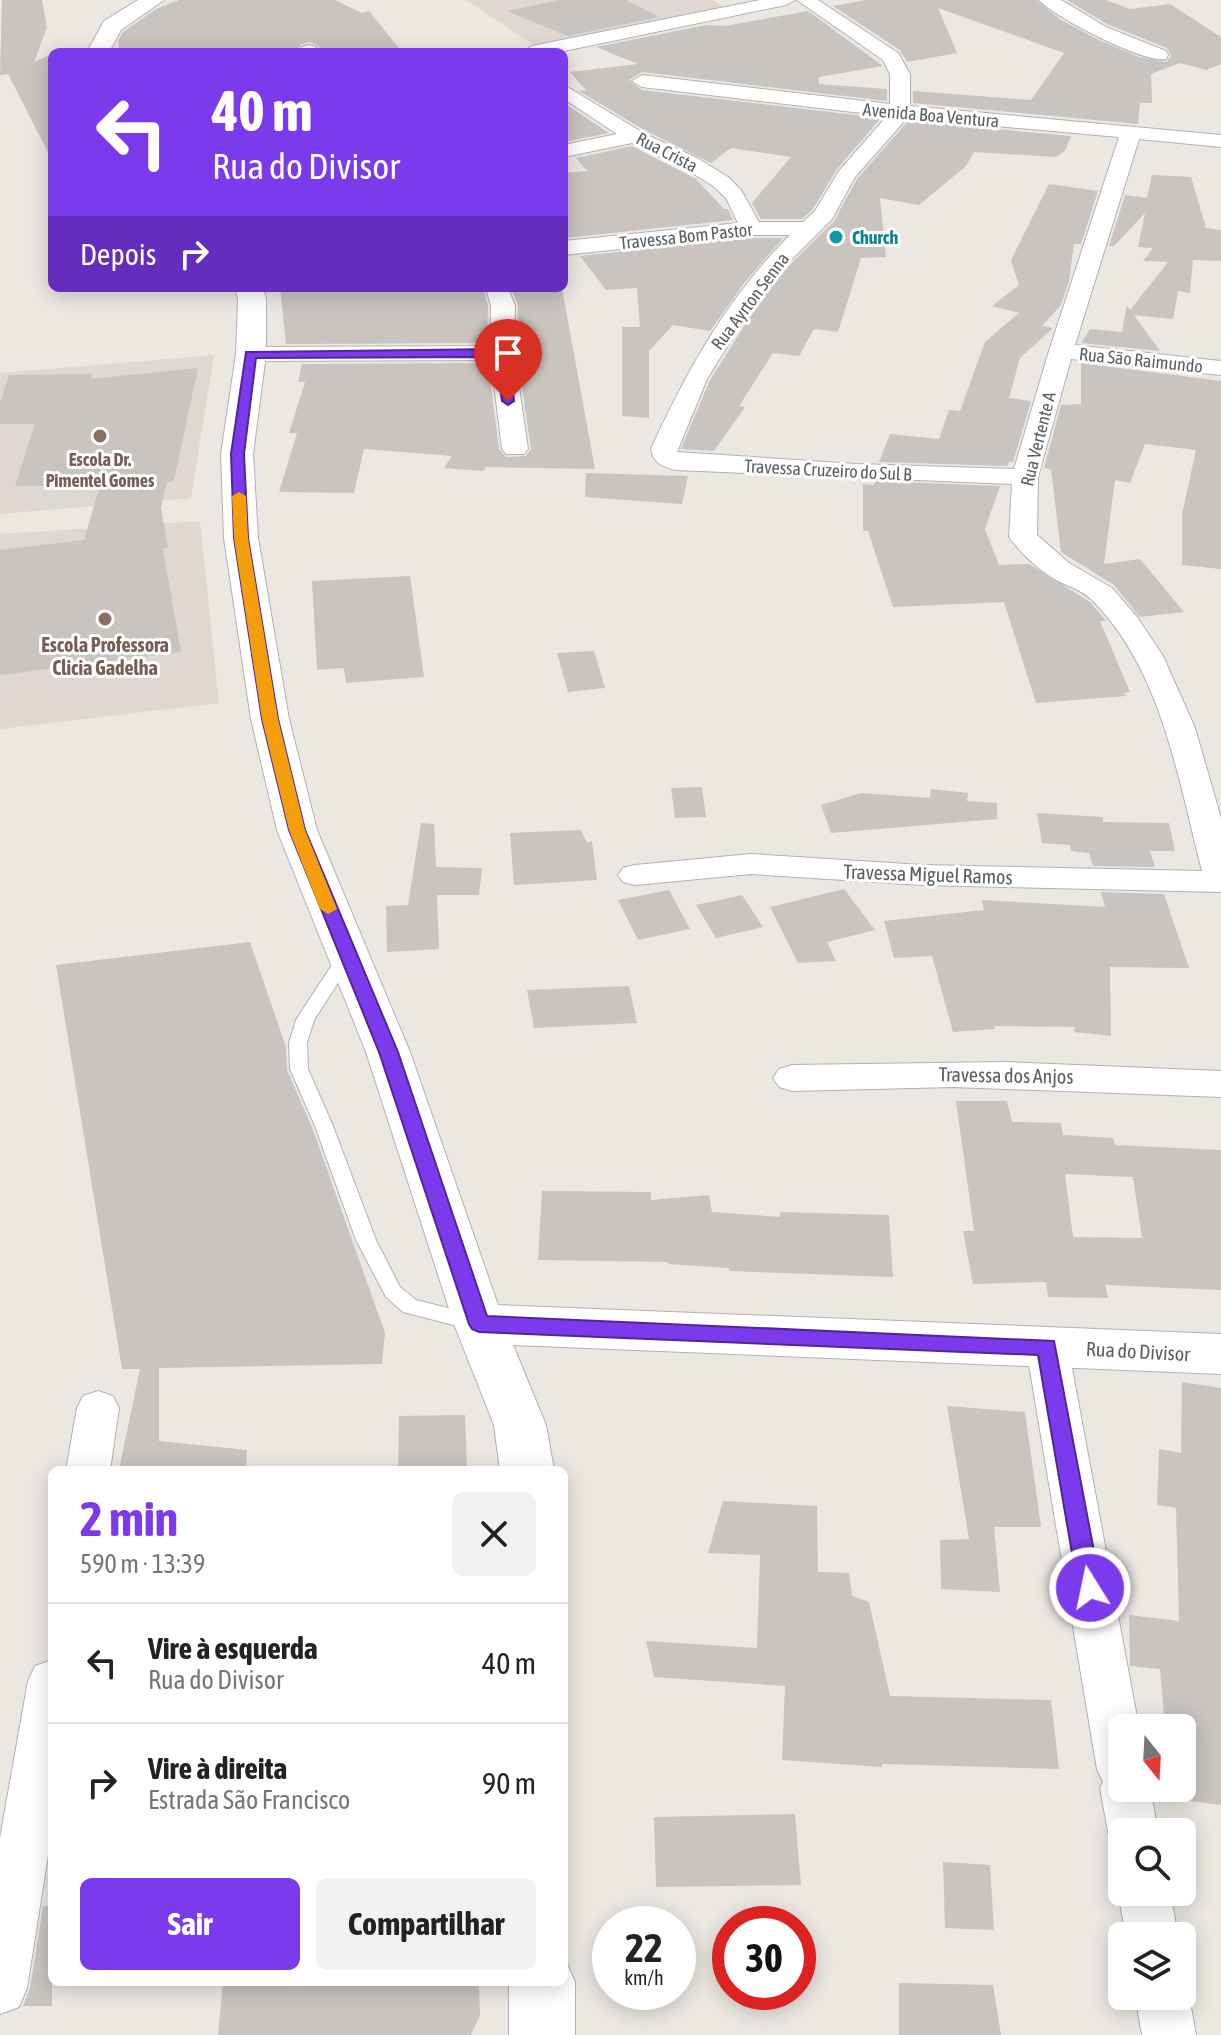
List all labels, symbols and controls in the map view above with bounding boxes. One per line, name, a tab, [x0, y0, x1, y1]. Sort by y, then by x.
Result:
text: 40 m	[212, 79, 313, 143]
icon: left	[80, 80, 184, 184]
street label: Avenida Boa Ventura	[862, 99, 1000, 131]
street label: Rua Crista	[633, 128, 701, 176]
text: Rua do Divisor	[212, 145, 400, 187]
street label: Travessa Bom Pastor	[619, 219, 754, 253]
place label: Church	[852, 227, 898, 248]
marker: Church	[827, 228, 845, 246]
icon: right	[172, 232, 216, 276]
text: Depois	[80, 237, 156, 271]
street label: Rua Ayrton Senna	[707, 248, 793, 354]
pin	[474, 319, 542, 401]
icon: arrive	[486, 331, 530, 375]
street label: Rua São Raimundo	[1078, 343, 1204, 377]
street label: Rua Vertente A	[1016, 389, 1060, 488]
marker: Escola Dr. Pimentel Gomes	[91, 427, 109, 445]
place label: Escola Dr. Pimentel Gomes	[46, 449, 155, 491]
street label: Travessa Cruzeiro do Sul B	[744, 455, 913, 485]
marker: Escola Professora Clicia Gadelha	[96, 610, 114, 628]
place label: Escola Professora Clicia Gadelha	[41, 633, 169, 679]
street label: Travessa Miguel Ramos	[843, 860, 1013, 888]
street label: Travessa dos Anjos	[938, 1062, 1074, 1088]
street label: Rua do Divisor	[1085, 1337, 1192, 1365]
text: 2 min	[80, 1491, 178, 1546]
button: close	[452, 1492, 536, 1576]
position arrow	[1048, 1546, 1132, 1630]
text: 590 m · 13:39	[80, 1549, 205, 1579]
text: Vire à esquerda	[148, 1631, 318, 1665]
icon: left	[80, 1641, 124, 1685]
text: 40 m	[482, 1646, 536, 1680]
text: Rua do Divisor	[148, 1665, 284, 1695]
north arrow	[1108, 1714, 1196, 1802]
map controls	[1108, 1714, 1196, 2010]
text: Vire à direita	[148, 1751, 287, 1785]
icon: right	[80, 1761, 124, 1805]
text: 90 m	[482, 1766, 536, 1800]
text: Estrada São Francisco	[148, 1785, 350, 1815]
button: search	[1108, 1818, 1196, 1906]
button: Sair	[80, 1878, 300, 1970]
button: Compartilhar	[316, 1878, 536, 1970]
speed limit sign: 30	[712, 1906, 816, 2010]
button: layers	[1108, 1922, 1196, 2010]
text: 22	[625, 1925, 663, 1970]
text: km/h	[624, 1966, 664, 1989]

